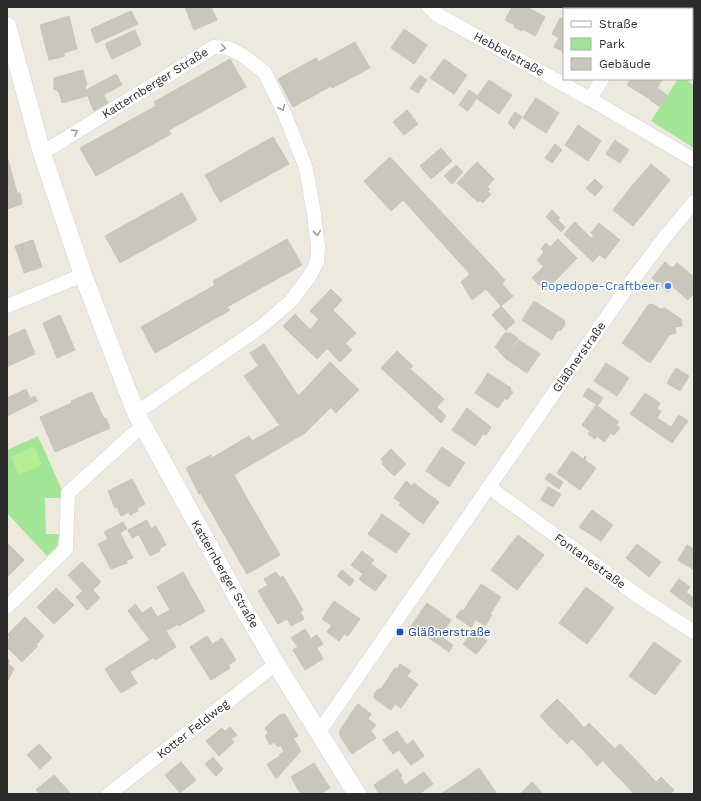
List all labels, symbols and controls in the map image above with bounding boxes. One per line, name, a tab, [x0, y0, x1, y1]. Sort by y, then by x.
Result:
legend	[563, 8, 693, 80]
text: Straße	[599, 17, 638, 31]
street label: Hebbelstraße	[471, 29, 547, 79]
text: Park	[599, 37, 625, 51]
one-way arrow	[220, 43, 226, 52]
street label: Katternberger Straße	[99, 45, 211, 121]
text: Gebäude	[599, 57, 651, 71]
one-way arrow	[277, 104, 285, 112]
one-way arrow	[71, 130, 78, 137]
one-way arrow	[312, 230, 321, 236]
place label: Popedope-Craftbeer	[541, 279, 660, 293]
marker: Popedope-Craftbeer	[663, 281, 673, 291]
street label: Gläßnerstraße	[550, 319, 609, 395]
street label: Katternberger Straße	[188, 517, 262, 631]
street label: Fontanestraße	[552, 530, 628, 592]
place label: Gläßnerstraße	[408, 625, 491, 639]
marker: Gläßnerstraße	[395, 627, 405, 637]
street label: Kotter Feldweg	[154, 696, 232, 761]

